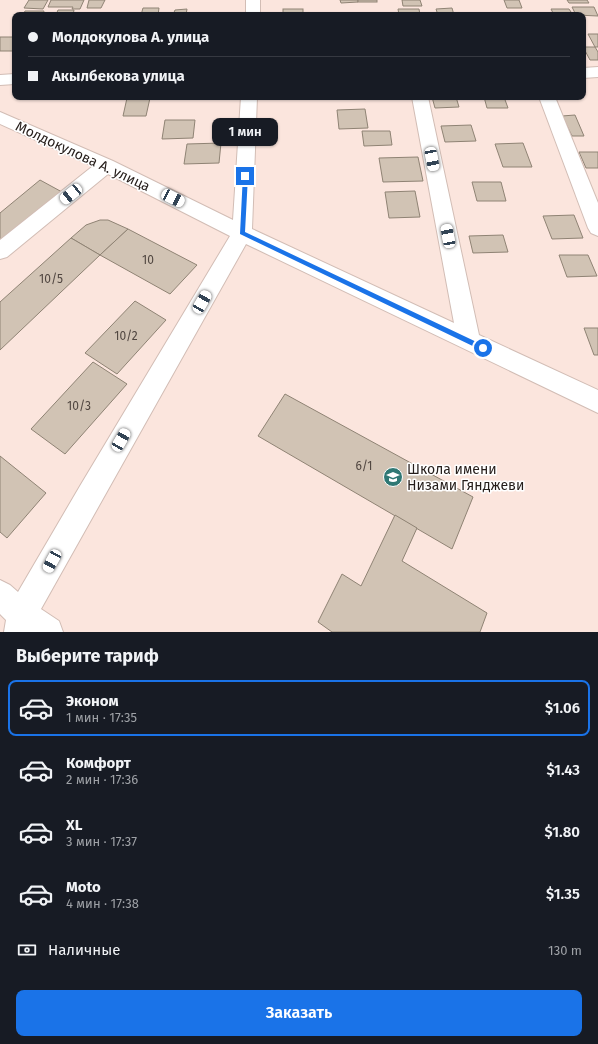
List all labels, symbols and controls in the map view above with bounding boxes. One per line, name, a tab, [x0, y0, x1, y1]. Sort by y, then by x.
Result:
text: Молдокулова А. улица	[52, 28, 209, 46]
text: Акылбекова улица	[52, 67, 185, 85]
street label: Молдокулова А. улица	[13, 118, 153, 195]
callout: 1 мин	[212, 118, 278, 146]
text: 1 мин	[228, 124, 262, 139]
car	[424, 146, 440, 172]
route end	[236, 167, 254, 185]
car	[58, 182, 84, 206]
car	[160, 187, 186, 209]
car	[440, 223, 456, 249]
house number: 10	[142, 253, 154, 267]
house number: 10/5	[39, 272, 63, 286]
car	[191, 289, 213, 315]
house number: 10/2	[114, 329, 138, 343]
route start	[474, 339, 492, 357]
house number: 10/3	[67, 399, 91, 413]
car	[110, 427, 132, 453]
house number: 6/1	[356, 459, 372, 473]
place label: Школа имени Низами Гянджеви	[407, 461, 524, 494]
school or university icon: Школа имени Низами Гянджеви	[382, 466, 404, 488]
car	[41, 548, 63, 574]
text: Выберите тариф	[16, 645, 159, 667]
icon: car	[18, 690, 54, 726]
text: Эконом	[66, 692, 119, 710]
text: $1.06	[545, 699, 580, 717]
text: 1 мин · 17:35	[66, 710, 137, 725]
icon: car	[18, 752, 54, 788]
text: Комфорт	[66, 754, 131, 772]
text: $1.43	[546, 761, 580, 779]
text: 2 мин · 17:36	[66, 772, 138, 787]
icon: car	[18, 814, 54, 850]
text: XL	[66, 816, 82, 834]
text: $1.80	[545, 823, 580, 841]
text: 3 мин · 17:37	[66, 834, 137, 849]
icon: car	[18, 876, 54, 912]
text: Moto	[66, 878, 101, 896]
text: $1.35	[546, 885, 580, 903]
text: 4 мин · 17:38	[66, 896, 139, 911]
icon: cash	[16, 939, 38, 961]
text: Наличные	[48, 941, 120, 959]
text: 130 m	[548, 943, 582, 958]
button: Заказать	[16, 990, 582, 1036]

